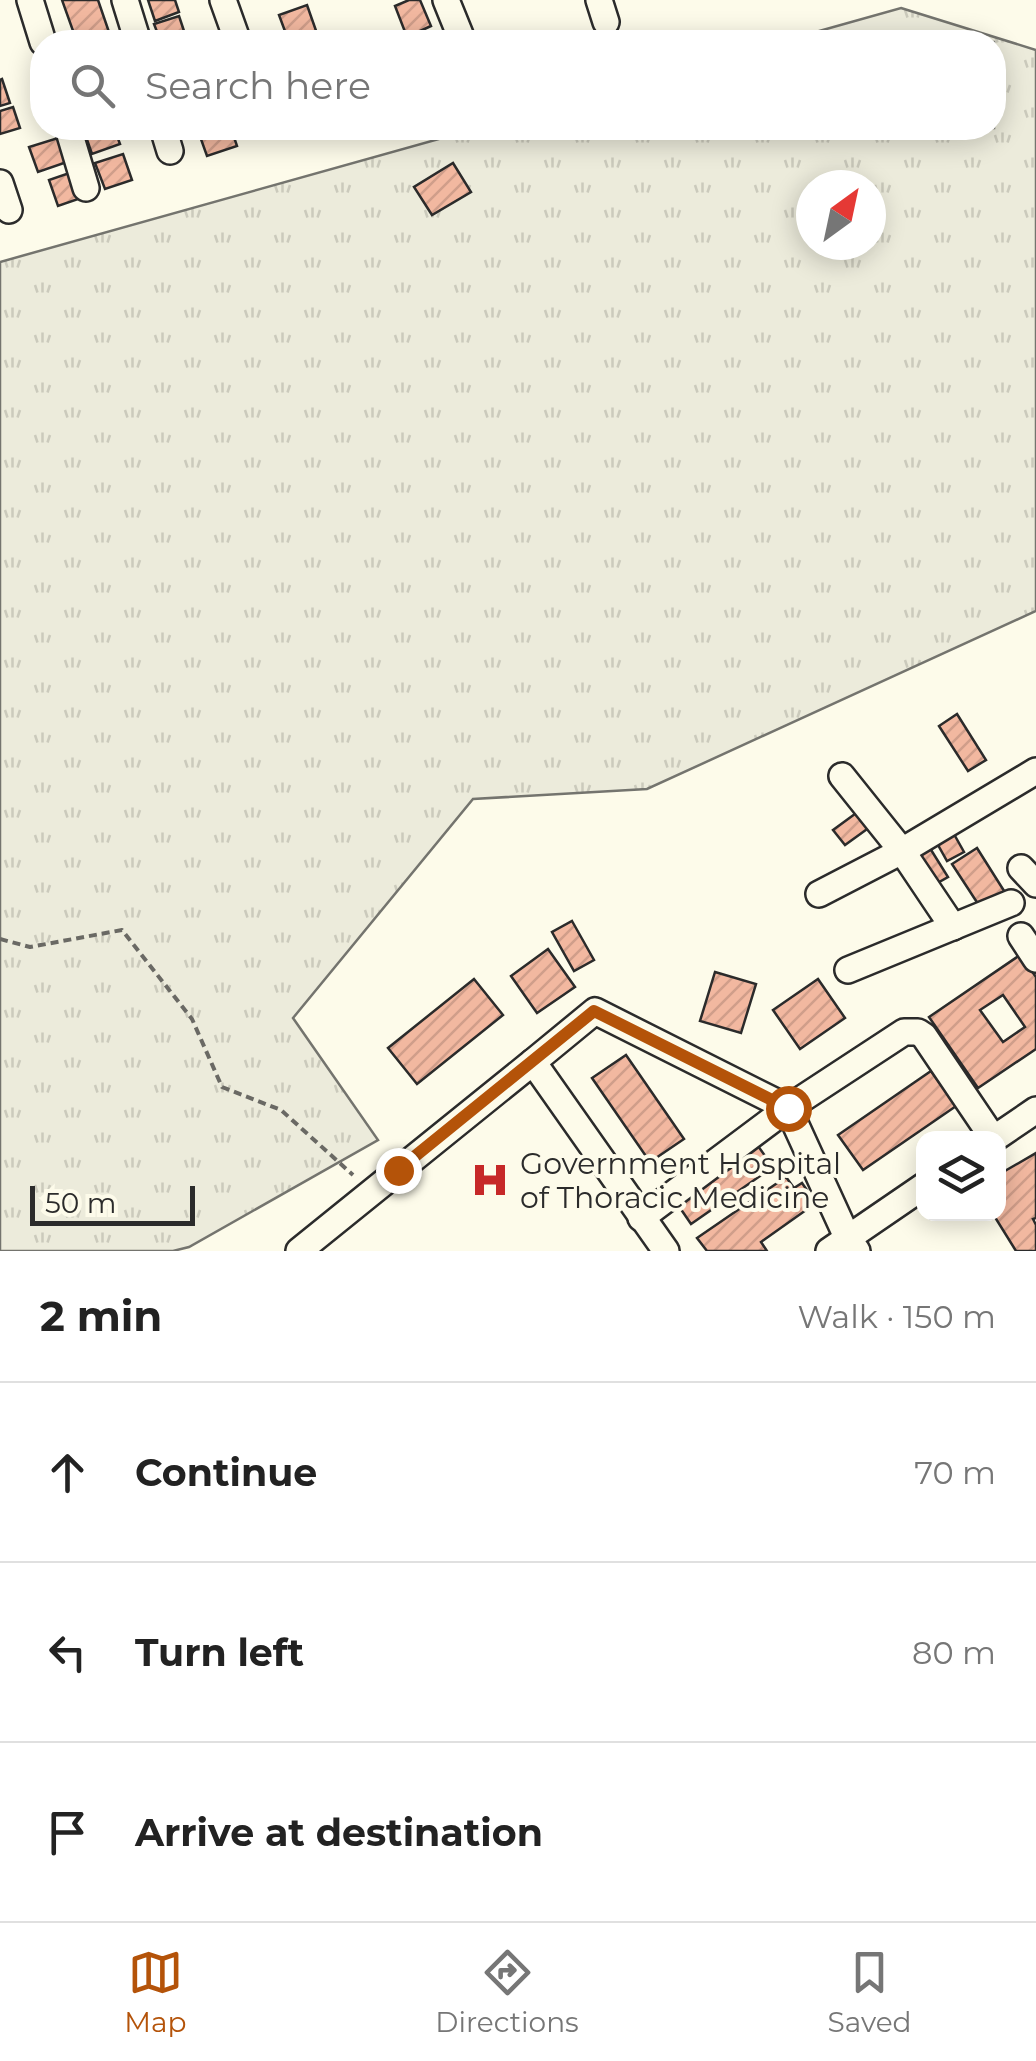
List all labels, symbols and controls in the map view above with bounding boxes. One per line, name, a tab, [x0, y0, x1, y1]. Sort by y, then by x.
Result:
search box	[30, 30, 1006, 140]
icon: search	[65, 58, 120, 113]
text: Search here	[145, 62, 371, 109]
north arrow	[796, 170, 886, 260]
route start	[766, 1086, 812, 1132]
map controls	[916, 1131, 1006, 1221]
button: layers	[916, 1131, 1006, 1221]
place label: Government Hospital of Thoracic Medicine	[520, 1145, 841, 1216]
route end	[376, 1148, 422, 1194]
hospital icon: Government Hospital of Thoracic Medicine	[469, 1159, 511, 1201]
scale bar	[30, 1181, 195, 1226]
text: 50 m	[45, 1186, 116, 1220]
text: 2 min	[40, 1290, 162, 1342]
text: Walk · 150 m	[798, 1297, 996, 1336]
icon: ahead	[40, 1445, 95, 1500]
text: Continue	[135, 1449, 317, 1496]
text: 70 m	[914, 1453, 996, 1492]
icon: left	[40, 1625, 95, 1680]
text: Turn left	[135, 1629, 304, 1676]
text: 80 m	[912, 1633, 996, 1672]
icon: arrive	[40, 1805, 95, 1860]
text: Arrive at destination	[135, 1809, 543, 1856]
tab: Map	[124, 1945, 187, 2039]
tab: Directions	[435, 1945, 579, 2039]
tab: Saved	[827, 1945, 912, 2039]

